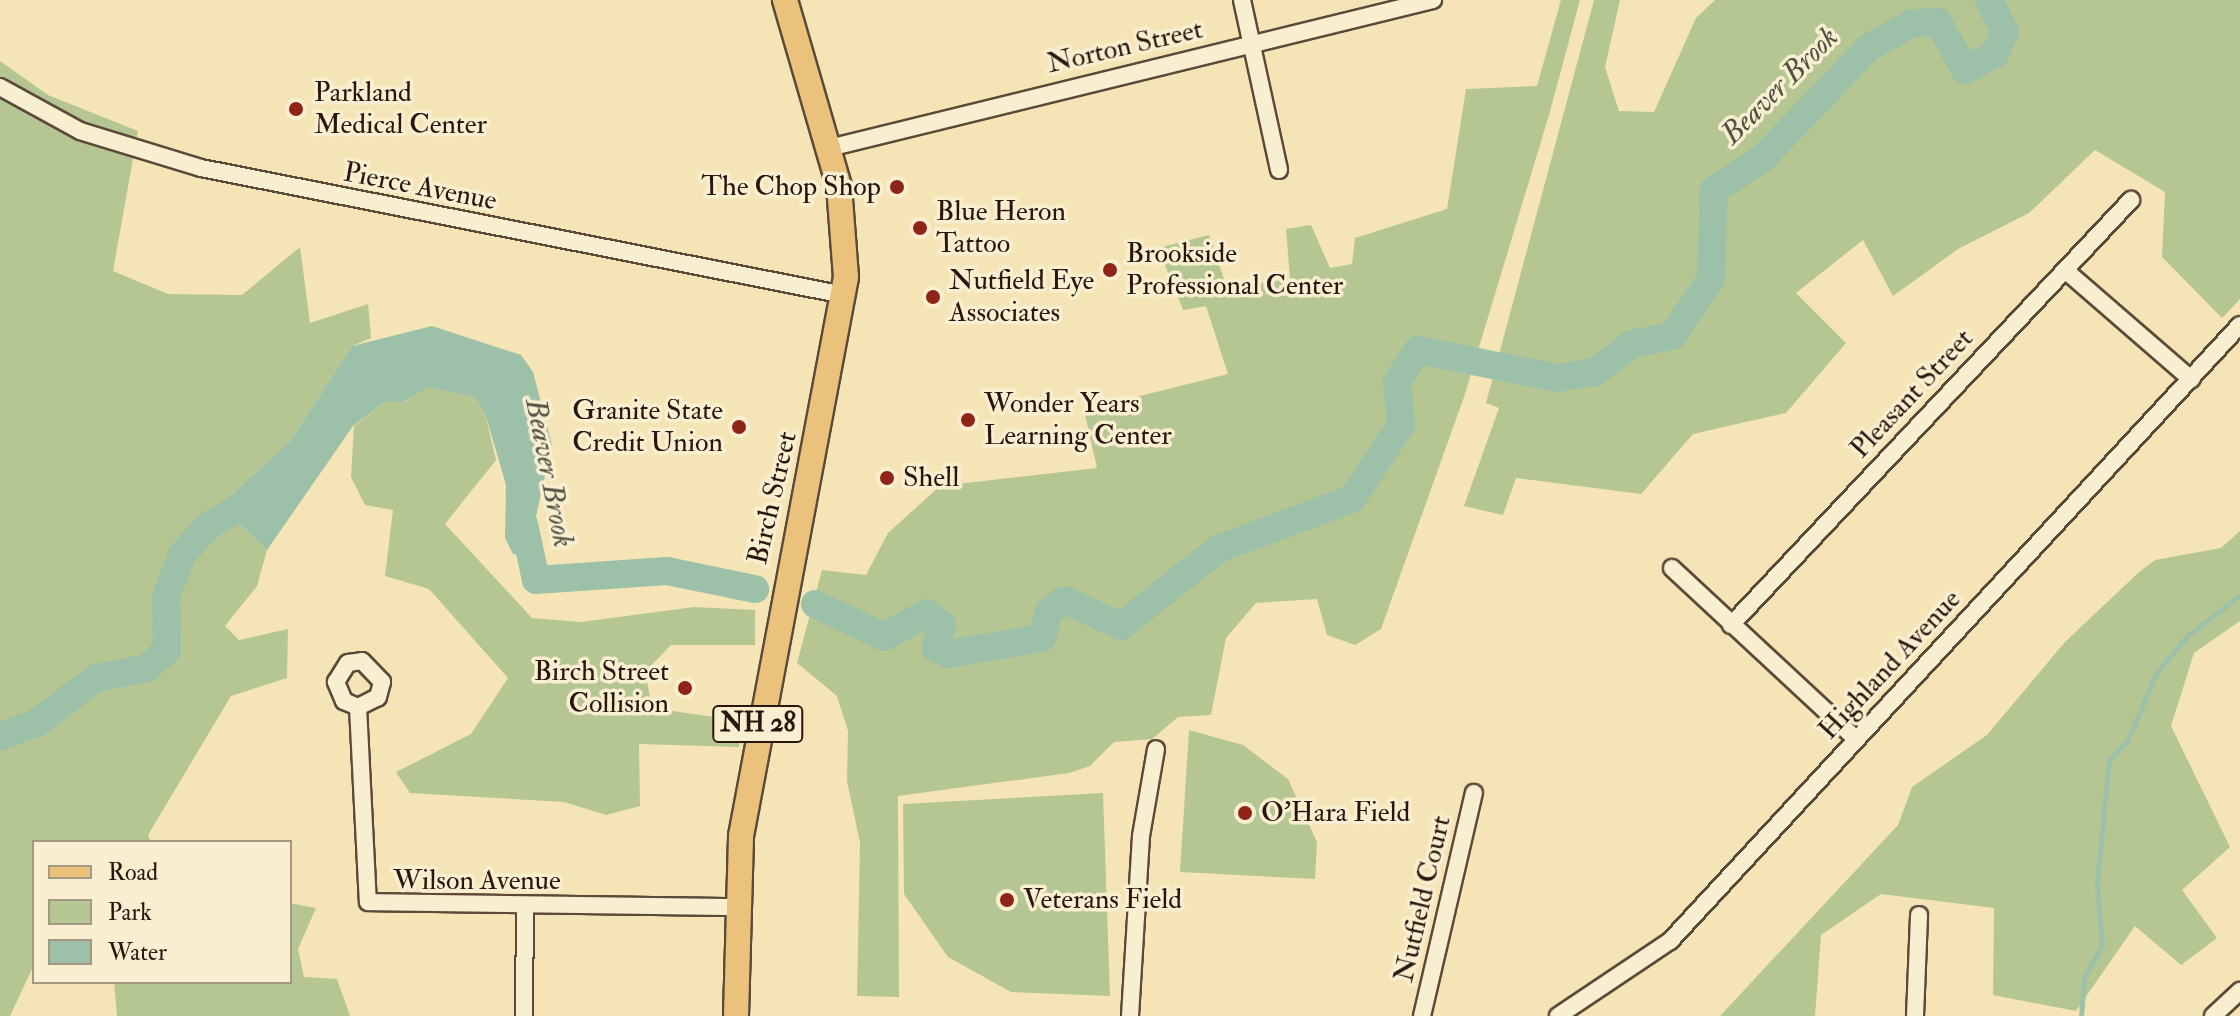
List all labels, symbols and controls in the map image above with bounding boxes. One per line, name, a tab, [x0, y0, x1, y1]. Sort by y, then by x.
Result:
street label: Norton Street	[1044, 13, 1206, 81]
water label: Beaver Brook	[1714, 20, 1846, 152]
place label: Parkland Medical Center	[314, 76, 487, 142]
marker: Parkland Medical Center	[285, 98, 307, 120]
street label: Pierce Avenue	[340, 156, 500, 218]
place label: The Chop Shop	[701, 170, 881, 204]
marker: The Chop Shop	[888, 178, 906, 196]
place label: Blue Heron Tattoo	[936, 195, 1066, 261]
marker: Blue Heron Tattoo	[911, 219, 929, 237]
place label: Brookside Professional Center	[1126, 237, 1343, 303]
marker: Brookside Professional Center	[1101, 261, 1119, 279]
place label: Nutfield Eye Associates	[949, 264, 1094, 330]
marker: Nutfield Eye Associates	[924, 288, 942, 306]
street label: Pleasant Street	[1844, 322, 1980, 466]
place label: Wonder Years Learning Center	[984, 387, 1172, 453]
place label: Granite State Credit Union	[572, 394, 723, 460]
water label: Beaver Brook	[517, 395, 581, 551]
marker: Wonder Years Learning Center	[959, 411, 977, 429]
marker: Granite State Credit Union	[730, 418, 748, 436]
street label: Birch Street	[741, 428, 805, 568]
place label: Shell	[903, 461, 959, 495]
marker: Shell	[878, 469, 896, 487]
street label: Highland Avenue	[1812, 583, 1968, 747]
place label: Birch Street Collision	[534, 655, 669, 721]
marker: Birch Street Collision	[676, 679, 694, 697]
road number: NH 28	[712, 702, 804, 746]
place label: O'Hara Field	[1261, 796, 1410, 830]
marker: O'Hara Field	[1236, 804, 1254, 822]
street label: Nutfield Court	[1388, 813, 1458, 985]
legend	[32, 840, 292, 984]
text: Road	[108, 857, 158, 888]
street label: Wilson Avenue	[393, 864, 561, 898]
place label: Veterans Field	[1023, 883, 1182, 917]
marker: Veterans Field	[998, 891, 1016, 909]
text: Park	[108, 897, 152, 928]
text: Water	[108, 937, 167, 968]

